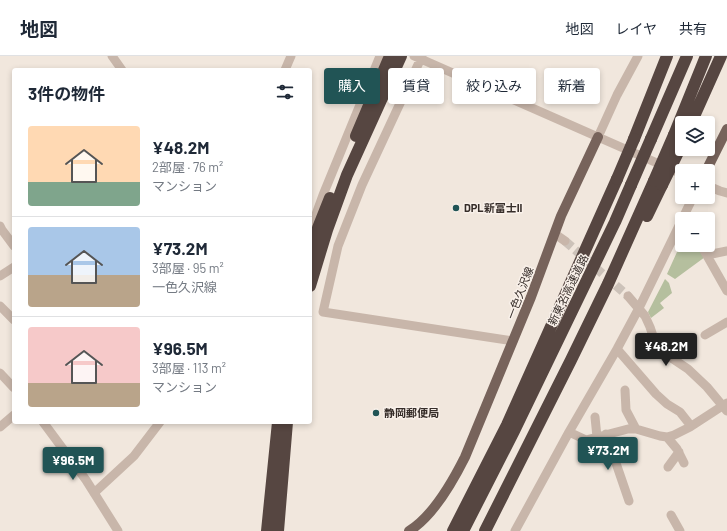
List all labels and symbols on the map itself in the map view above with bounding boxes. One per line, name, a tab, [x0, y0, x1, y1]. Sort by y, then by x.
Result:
place label: DPL新富士II	[464, 201, 523, 214]
marker: DPL新富士II	[451, 203, 461, 213]
street label: 新東名高速道路	[545, 252, 590, 327]
street label: 一色久沢線	[504, 265, 535, 321]
pin: ¥48.2M	[633, 333, 699, 367]
place label: 静岡郵便局	[384, 406, 439, 419]
marker: 静岡郵便局	[371, 408, 381, 418]
pin: ¥73.2M	[575, 437, 641, 471]
pin: ¥96.5M	[40, 447, 106, 481]

